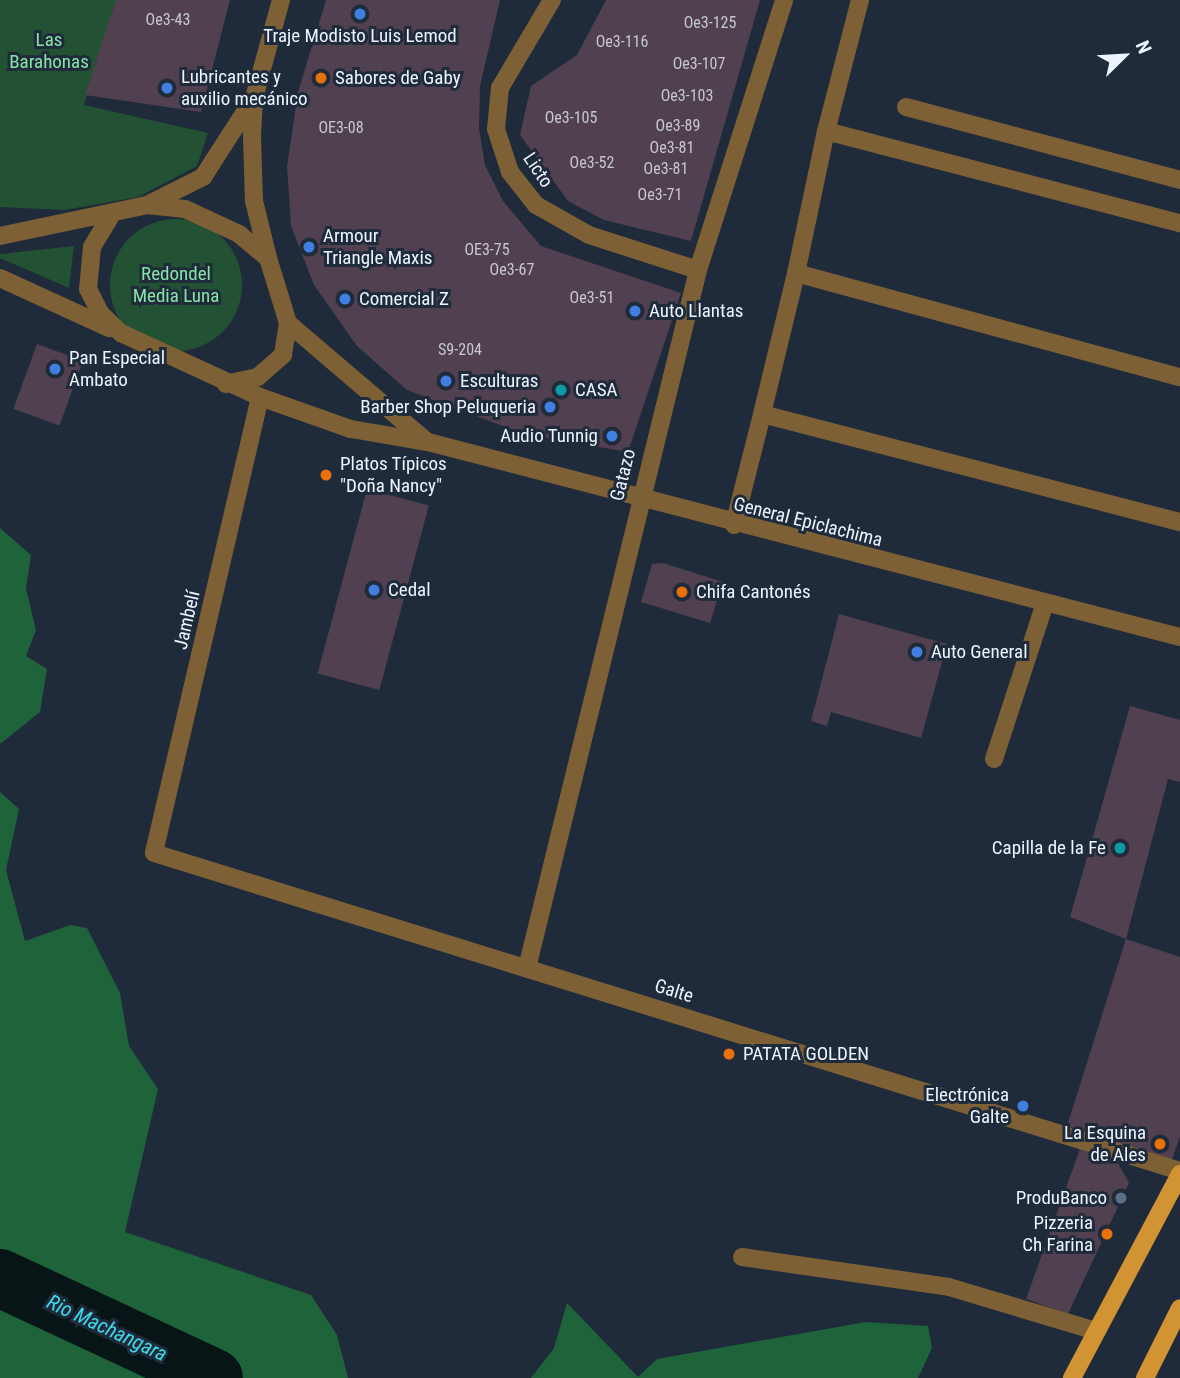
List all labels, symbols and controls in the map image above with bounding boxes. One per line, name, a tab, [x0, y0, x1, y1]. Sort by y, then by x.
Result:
marker: Traje Modisto Luis Lemod	[352, 6, 368, 22]
house number: Oe3-43	[146, 10, 190, 30]
house number: Oe3-125	[684, 13, 736, 33]
north arrow	[1089, 21, 1159, 91]
place label: Traje Modisto Luis Lemod	[263, 25, 457, 47]
park label: Las Barahonas	[9, 29, 89, 73]
house number: Oe3-116	[596, 32, 648, 52]
text: N	[1131, 37, 1157, 57]
house number: Oe3-107	[673, 54, 725, 74]
place label: Lubricantes y auxilio mecánico	[181, 66, 308, 110]
place label: Sabores de Gaby	[335, 67, 461, 89]
marker: Sabores de Gaby	[313, 70, 329, 86]
marker: Lubricantes y auxilio mecánico	[159, 80, 175, 96]
house number: Oe3-103	[661, 86, 713, 106]
house number: Oe3-105	[545, 108, 597, 128]
house number: Oe3-89	[656, 116, 700, 136]
house number: OE3-08	[318, 118, 364, 138]
house number: Oe3-81	[650, 138, 694, 158]
street label: Licto	[518, 148, 558, 192]
house number: Oe3-52	[570, 153, 614, 173]
house number: Oe3-81	[644, 159, 688, 179]
house number: Oe3-71	[638, 185, 682, 205]
place label: Armour Triangle Maxis	[323, 225, 432, 269]
marker: Armour Triangle Maxis	[301, 239, 317, 255]
house number: OE3-75	[464, 240, 510, 260]
house number: Oe3-67	[490, 260, 534, 280]
park label: Redondel Media Luna	[133, 263, 219, 307]
place label: Comercial Z	[359, 288, 449, 310]
house number: Oe3-51	[570, 288, 614, 308]
marker: Comercial Z	[337, 291, 353, 307]
place label: Auto Llantas	[649, 300, 743, 322]
marker: Auto Llantas	[627, 303, 643, 319]
house number: S9-204	[438, 340, 482, 360]
place label: Pan Especial Ambato	[69, 347, 165, 391]
marker: Pan Especial Ambato	[47, 361, 63, 377]
place label: Esculturas	[460, 370, 538, 392]
marker: Esculturas	[438, 373, 454, 389]
place label: CASA	[575, 379, 618, 401]
marker: CASA	[553, 382, 569, 398]
place label: Barber Shop Peluqueria	[360, 396, 536, 418]
marker: Barber Shop Peluqueria	[542, 399, 558, 415]
place label: Audio Tunnig	[500, 425, 598, 447]
marker: Audio Tunnig	[604, 428, 620, 444]
street label: Gatazo	[606, 447, 640, 503]
place label: Platos Típicos "Doña Nancy"	[340, 453, 447, 497]
marker: Platos Típicos "Doña Nancy"	[318, 467, 334, 483]
street label: General Epiclachima	[731, 492, 885, 552]
place label: Cedal	[388, 579, 431, 601]
place label: Chifa Cantonés	[696, 581, 811, 603]
marker: Cedal	[366, 582, 382, 598]
marker: Chifa Cantonés	[674, 584, 690, 600]
street label: Jambelí	[169, 588, 205, 652]
place label: Auto General	[931, 641, 1027, 663]
marker: Auto General	[909, 644, 925, 660]
place label: Capilla de la Fe	[992, 837, 1106, 859]
marker: Capilla de la Fe	[1112, 840, 1128, 856]
street label: Galte	[652, 974, 696, 1008]
place label: PATATA GOLDEN	[743, 1043, 869, 1065]
marker: PATATA GOLDEN	[721, 1046, 737, 1062]
place label: Electrónica Galte	[925, 1084, 1009, 1128]
marker: Electrónica Galte	[1015, 1098, 1031, 1114]
place label: La Esquina de Ales	[1064, 1122, 1146, 1166]
marker: La Esquina de Ales	[1152, 1136, 1168, 1152]
place label: ProduBanco	[1016, 1187, 1107, 1209]
marker: ProduBanco	[1113, 1190, 1129, 1206]
place label: Pizzeria Ch Farina	[1022, 1212, 1093, 1256]
marker: Pizzeria Ch Farina	[1099, 1226, 1115, 1242]
water label: Rio Machangara	[43, 1289, 171, 1367]

